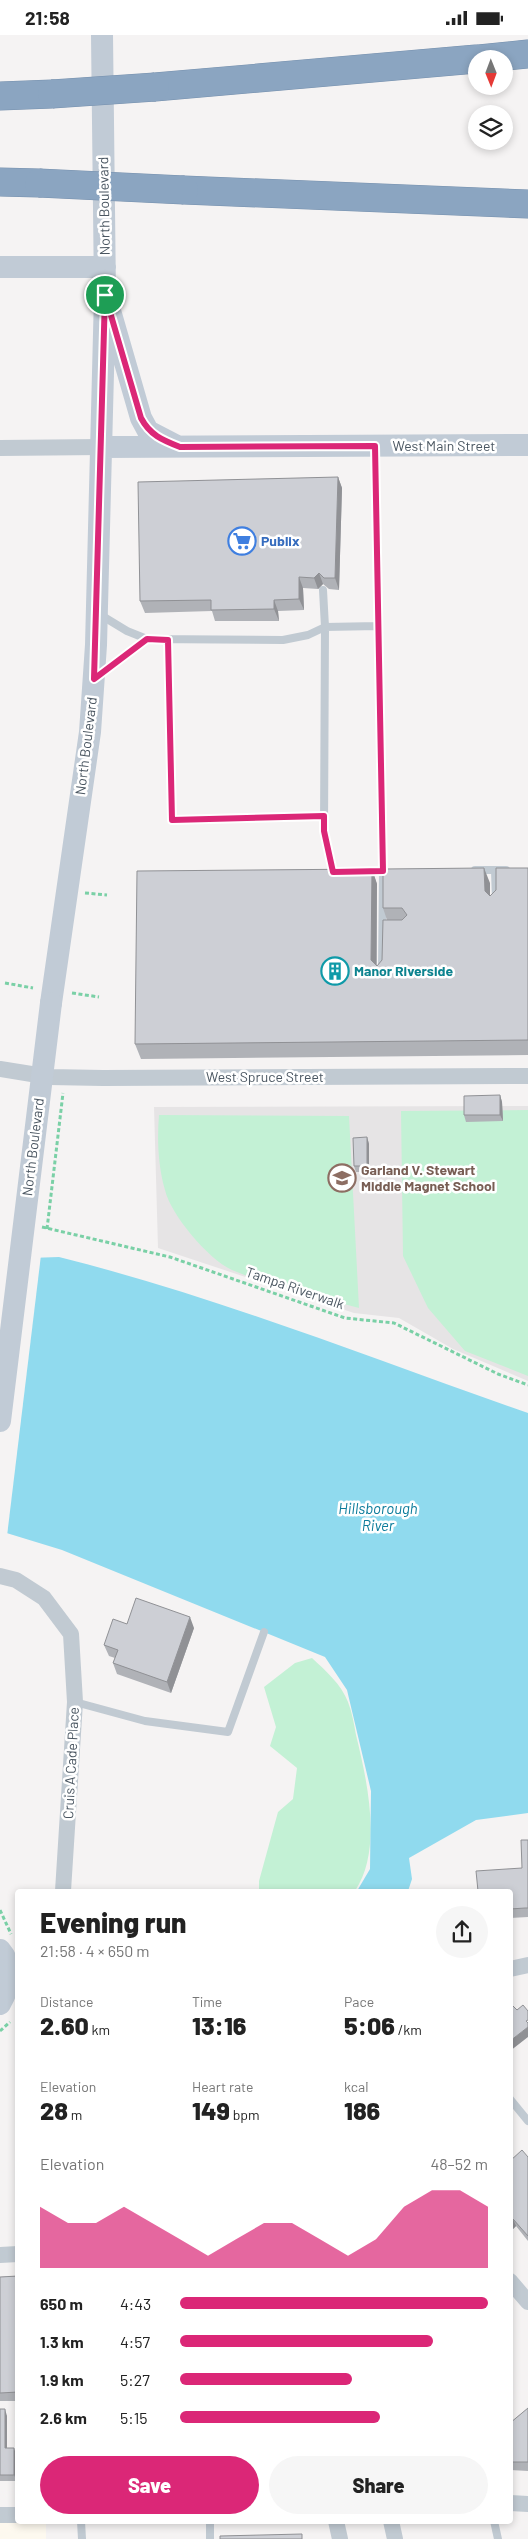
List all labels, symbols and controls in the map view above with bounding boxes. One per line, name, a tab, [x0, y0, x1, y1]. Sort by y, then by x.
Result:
text: 21:58	[25, 6, 70, 29]
north arrow	[468, 50, 512, 95]
map controls	[468, 50, 513, 150]
button: layers	[468, 105, 513, 150]
street label: North Boulevard	[94, 157, 113, 255]
pin	[84, 274, 126, 316]
icon: arrive	[91, 281, 119, 309]
street label: West Main Street	[393, 437, 495, 454]
supermarket icon: Publix	[227, 526, 257, 556]
place label: Publix	[261, 532, 300, 549]
street label: North Boulevard	[71, 696, 100, 796]
building icon: Manor Riverside	[320, 956, 350, 986]
place label: Manor Riverside	[354, 962, 453, 979]
street label: West Spruce Street	[206, 1068, 324, 1085]
street label: North Boulevard	[18, 1097, 47, 1197]
place label: Garland V. Stewart Middle Magnet School	[361, 1161, 495, 1194]
school or university icon: Garland V. Stewart Middle Magnet School	[327, 1163, 357, 1193]
street label: Tampa Riverwalk	[244, 1263, 347, 1312]
water label: Hillsborough River	[338, 1499, 418, 1534]
street label: Cruis A Cade Place	[59, 1706, 82, 1820]
text: Evening run	[40, 1905, 186, 1939]
button: share	[436, 1906, 488, 1958]
text: 21:58 · 4 × 650 m	[40, 1941, 150, 1960]
text: Distance	[40, 1993, 93, 2010]
text: Time	[192, 1993, 222, 2010]
text: Pace	[344, 1993, 374, 2010]
text: 2.60	[40, 2010, 89, 2040]
text: 13:16	[192, 2010, 246, 2040]
text: 5:06	[344, 2010, 395, 2040]
text: km	[89, 2021, 110, 2038]
text: /km	[395, 2021, 422, 2038]
text: Elevation	[40, 2078, 96, 2095]
text: Heart rate	[192, 2078, 253, 2095]
text: kcal	[344, 2078, 368, 2095]
text: 28	[40, 2095, 68, 2125]
text: 149	[192, 2095, 230, 2125]
text: 186	[344, 2095, 380, 2125]
text: m	[68, 2106, 82, 2123]
text: bpm	[230, 2106, 260, 2123]
text: Elevation	[40, 2154, 104, 2173]
text: 48–52 m	[430, 2154, 488, 2173]
text: 650 m	[40, 2294, 83, 2313]
text: 4:43	[120, 2294, 151, 2313]
text: 1.3 km	[40, 2332, 84, 2351]
text: 4:57	[120, 2332, 150, 2351]
text: 1.9 km	[40, 2370, 84, 2389]
text: 5:27	[120, 2370, 150, 2389]
text: 2.6 km	[40, 2408, 87, 2427]
text: 5:15	[120, 2408, 147, 2427]
button: Save	[40, 2456, 259, 2514]
button: Share	[269, 2456, 488, 2514]

